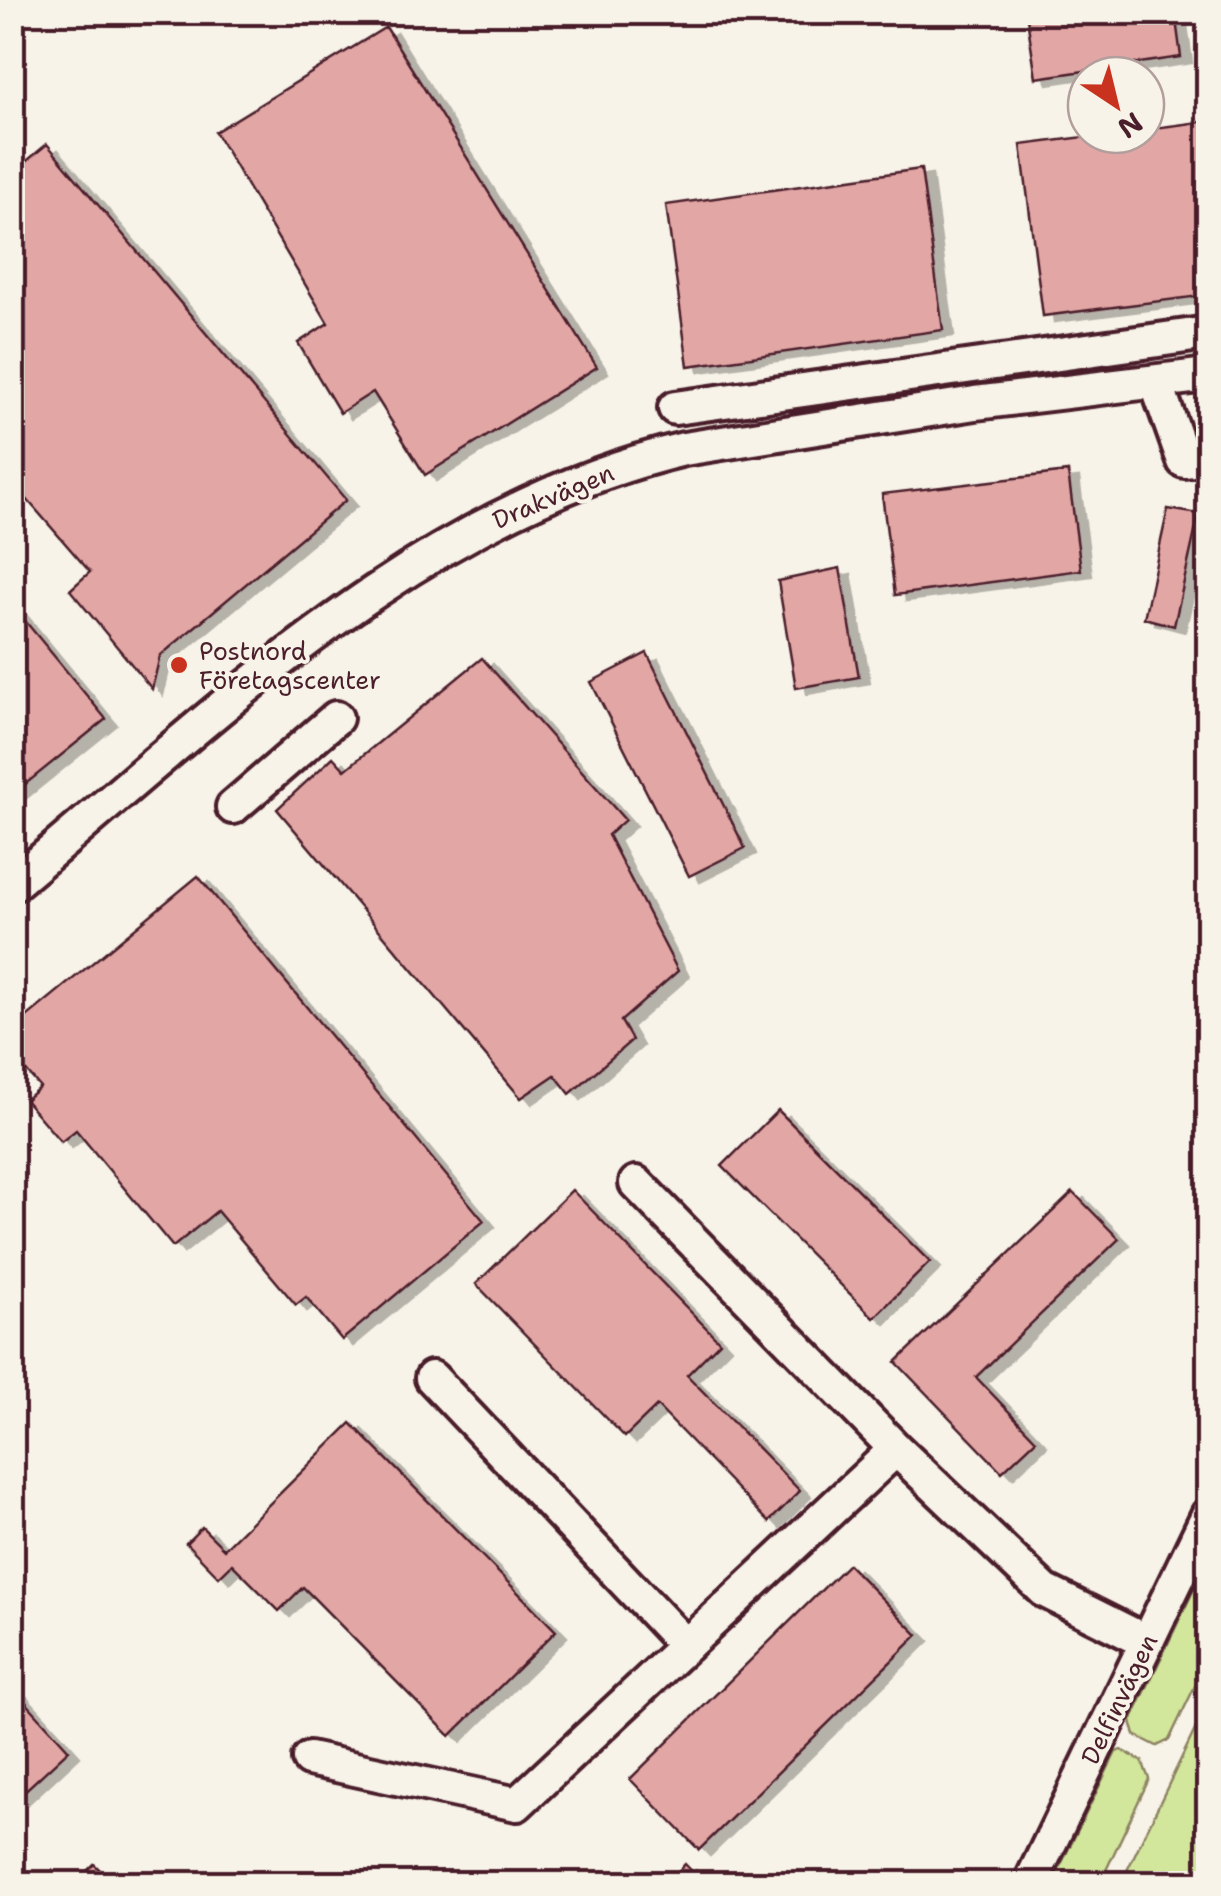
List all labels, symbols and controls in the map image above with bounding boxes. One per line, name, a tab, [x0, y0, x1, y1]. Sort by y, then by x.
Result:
north arrow	[1066, 55, 1166, 155]
text: N	[1110, 104, 1150, 147]
street label: Drakvägen	[487, 455, 619, 537]
place label: Postnord Företagscenter	[199, 634, 381, 697]
marker: Postnord Företagscenter	[168, 654, 190, 676]
street label: Delfinvägen	[1073, 1628, 1165, 1770]

